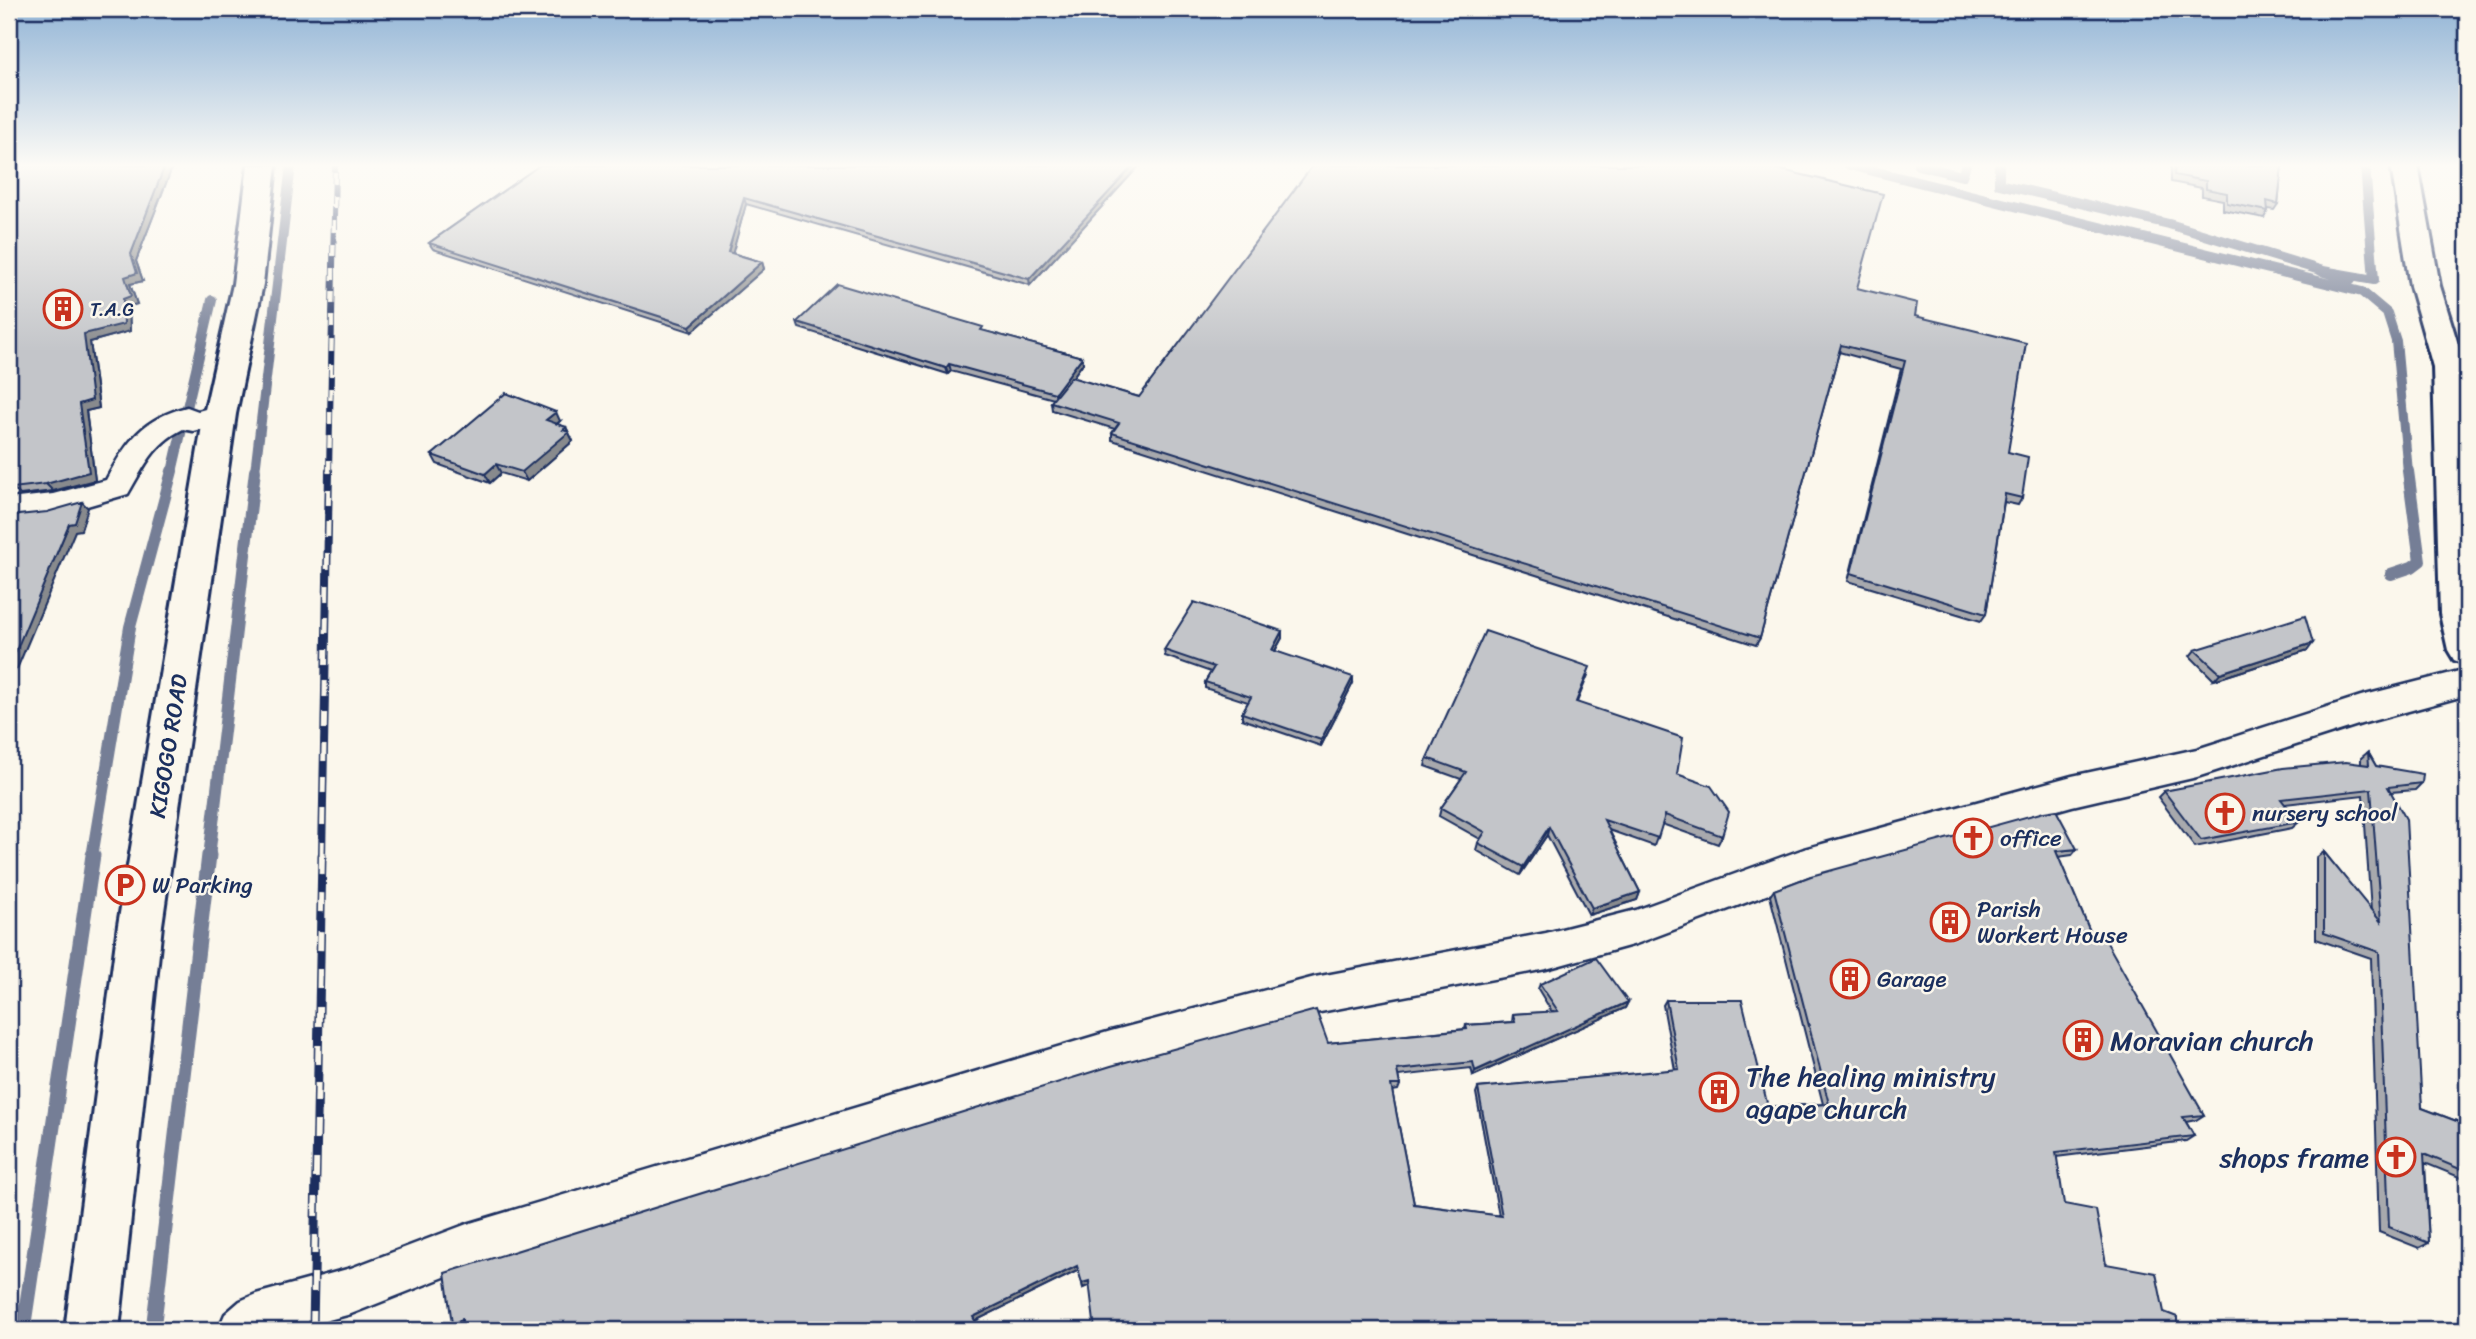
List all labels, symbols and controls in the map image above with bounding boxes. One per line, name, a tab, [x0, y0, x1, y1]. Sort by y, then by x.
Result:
building icon: T.A.G	[42, 288, 84, 330]
place label: T.A.G	[90, 293, 134, 326]
street label: KIGOGO ROAD	[137, 671, 200, 821]
church icon: nursery school	[2204, 792, 2246, 834]
place label: nursery school	[2252, 793, 2398, 834]
church icon: office	[1952, 817, 1994, 859]
place label: office	[2000, 818, 2062, 859]
parking icon: W Parking	[104, 864, 146, 906]
place label: W Parking	[152, 865, 253, 906]
place label: Parish Workert House	[1977, 889, 2128, 956]
building icon: Parish Workert House	[1929, 901, 1971, 943]
building icon: Garage	[1829, 958, 1871, 1000]
place label: Garage	[1877, 959, 1947, 1000]
place label: Moravian church	[2110, 1016, 2314, 1065]
building icon: Moravian church	[2062, 1019, 2104, 1061]
place label: The healing ministry agape church	[1746, 1052, 1996, 1133]
building icon: The healing ministry agape church	[1698, 1071, 1740, 1113]
place label: shops frame	[2219, 1133, 2369, 1182]
church icon: shops frame	[2375, 1136, 2417, 1178]

